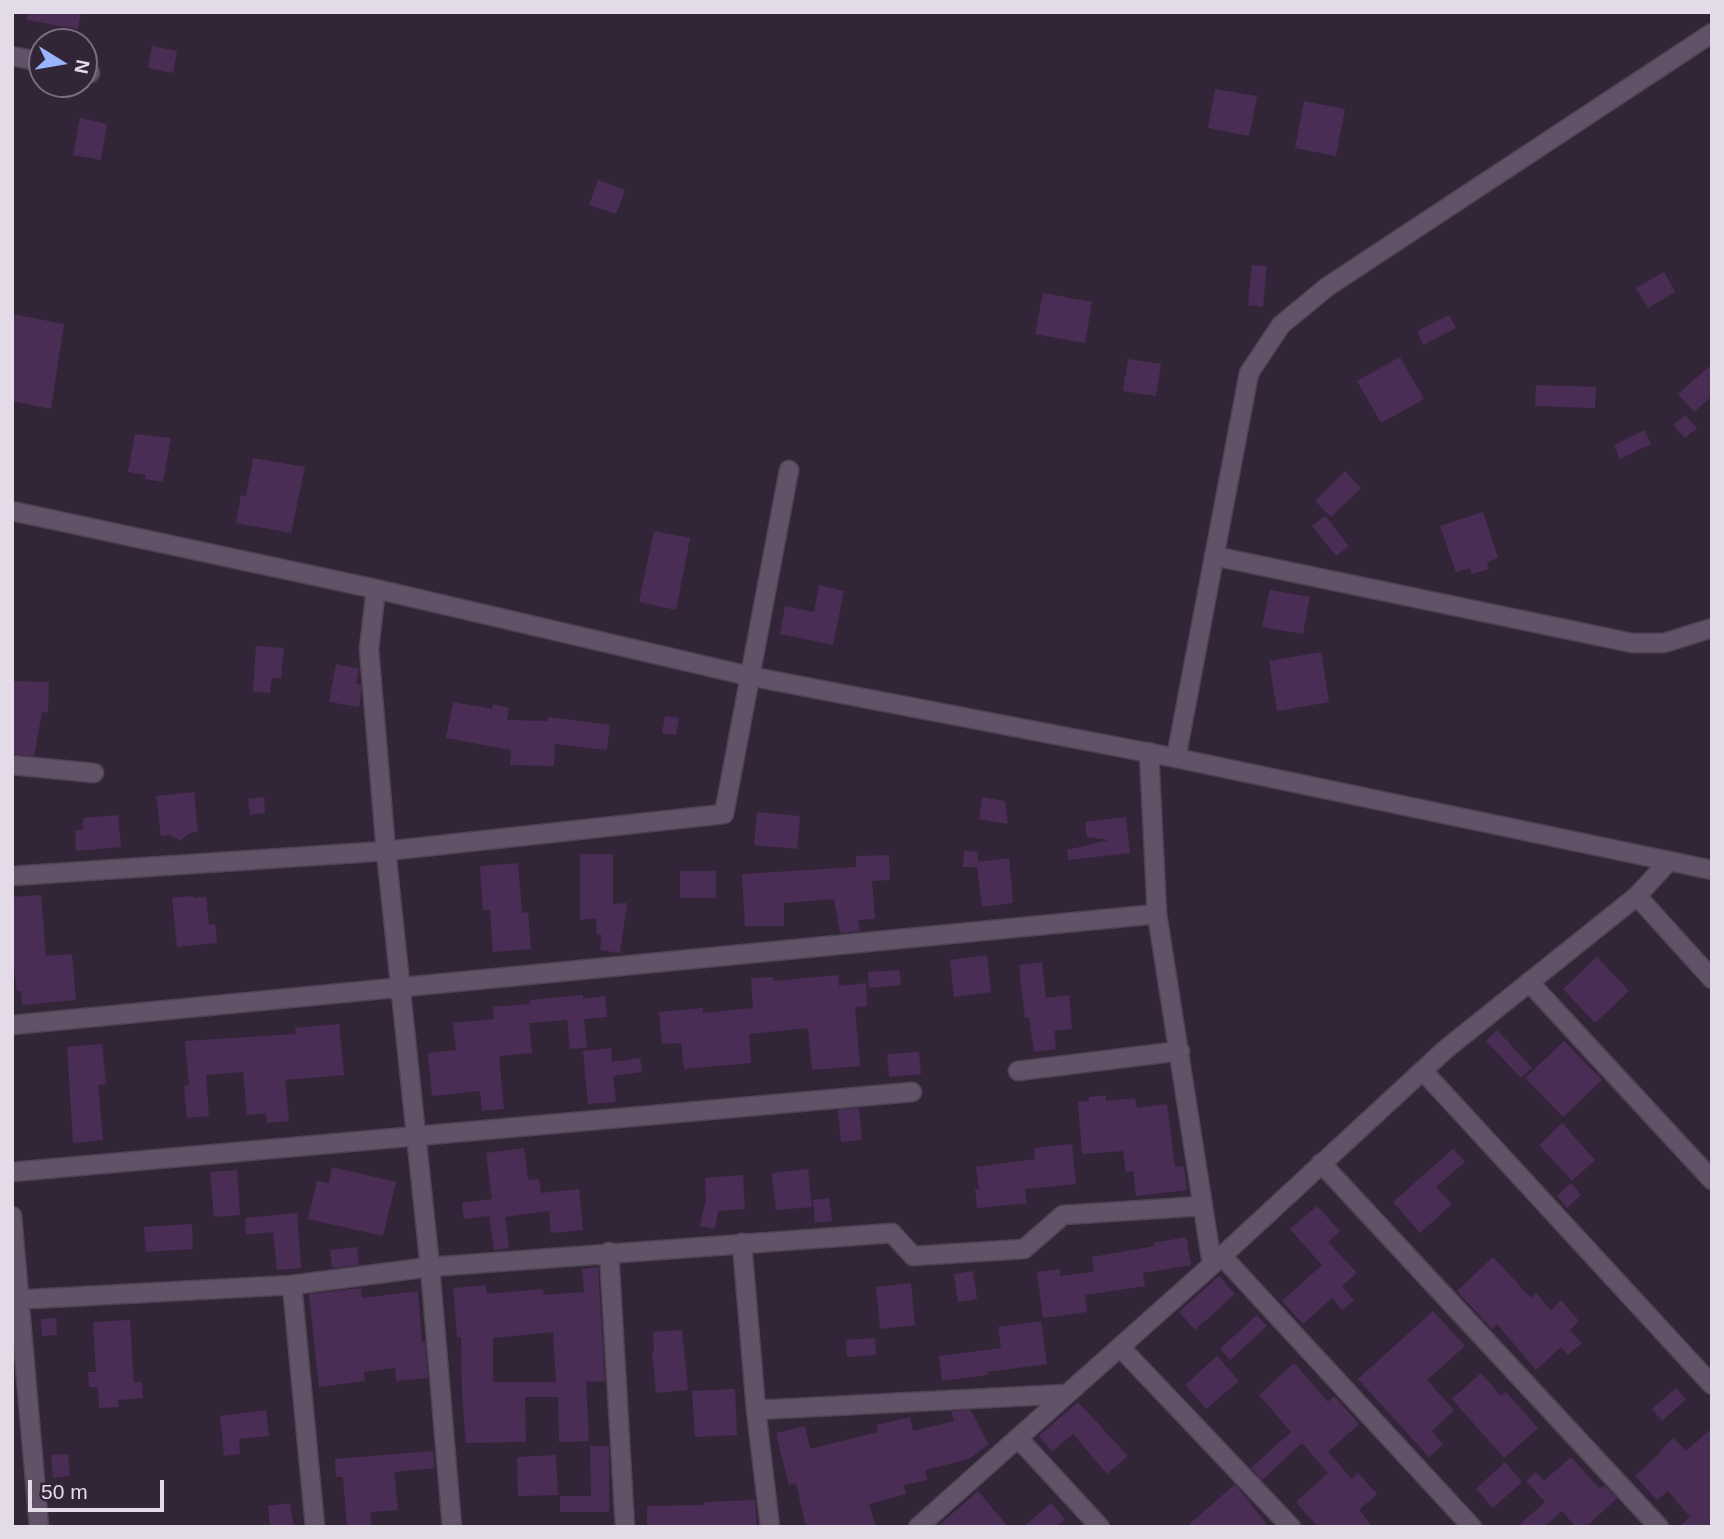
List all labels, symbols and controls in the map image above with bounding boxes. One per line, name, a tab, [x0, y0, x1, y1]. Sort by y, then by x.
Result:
north arrow	[28, 28, 98, 98]
text: N	[71, 58, 94, 75]
scale bar	[32, 1466, 168, 1510]
text: 50 m	[41, 1480, 88, 1503]

